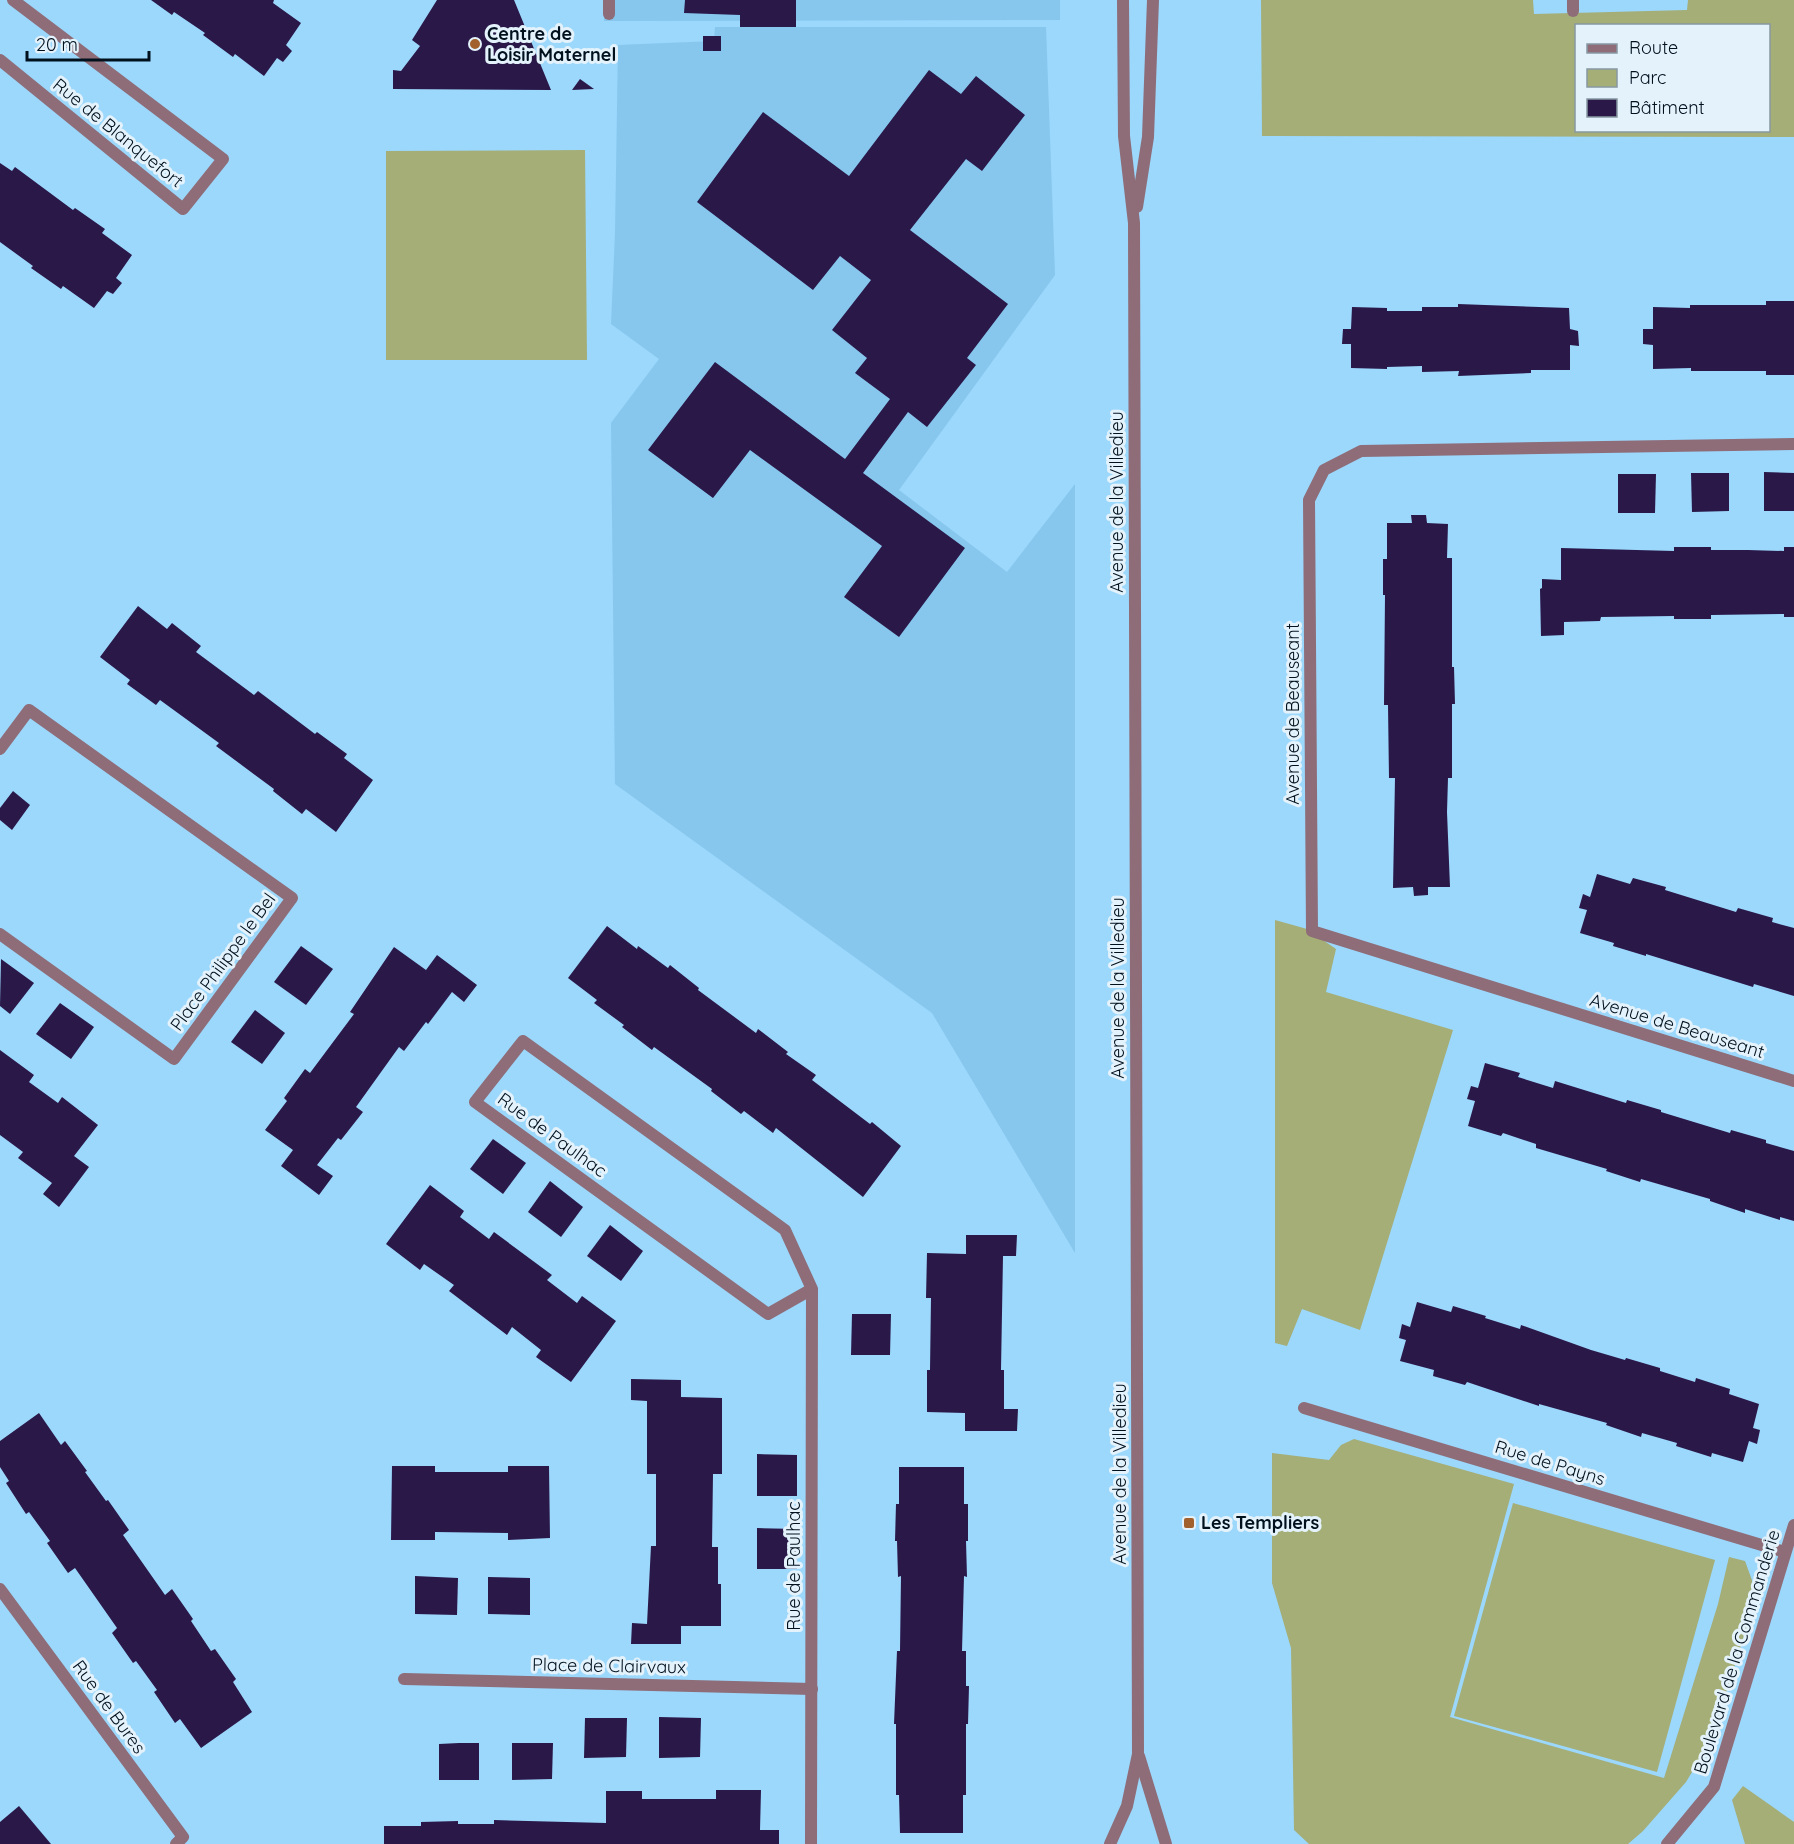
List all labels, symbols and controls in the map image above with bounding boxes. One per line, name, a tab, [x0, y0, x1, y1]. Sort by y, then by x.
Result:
place label: Centre de Loisir Maternel	[487, 22, 616, 66]
scale bar	[27, 24, 148, 62]
legend	[1575, 24, 1770, 132]
text: 20 m	[36, 33, 78, 56]
text: Route	[1629, 36, 1678, 59]
marker: Centre de Loisir Maternel	[468, 37, 482, 51]
text: Parc	[1629, 66, 1666, 89]
street label: Rue de Blanquefort	[48, 73, 188, 192]
text: Bâtiment	[1629, 96, 1705, 119]
street label: Avenue de la Villedieu	[1105, 411, 1128, 593]
street label: Avenue de Beauseant	[1281, 623, 1304, 805]
street label: Place Philippe le Bel	[165, 888, 280, 1035]
street label: Avenue de la Villedieu	[1106, 897, 1129, 1079]
street label: Avenue de Beauseant	[1587, 988, 1767, 1063]
street label: Rue de Paulhac	[493, 1087, 611, 1182]
street label: Avenue de la Villedieu	[1108, 1383, 1131, 1565]
street label: Rue de Payns	[1492, 1435, 1608, 1490]
street label: Rue de Paulhac	[782, 1501, 805, 1631]
place label: Les Templiers	[1201, 1511, 1320, 1534]
marker: Les Templiers	[1182, 1516, 1196, 1530]
street label: Boulevard de la Commanderie	[1688, 1527, 1785, 1777]
street label: Place de Clairvaux	[532, 1653, 686, 1678]
street label: Rue de Bures	[68, 1655, 151, 1758]

